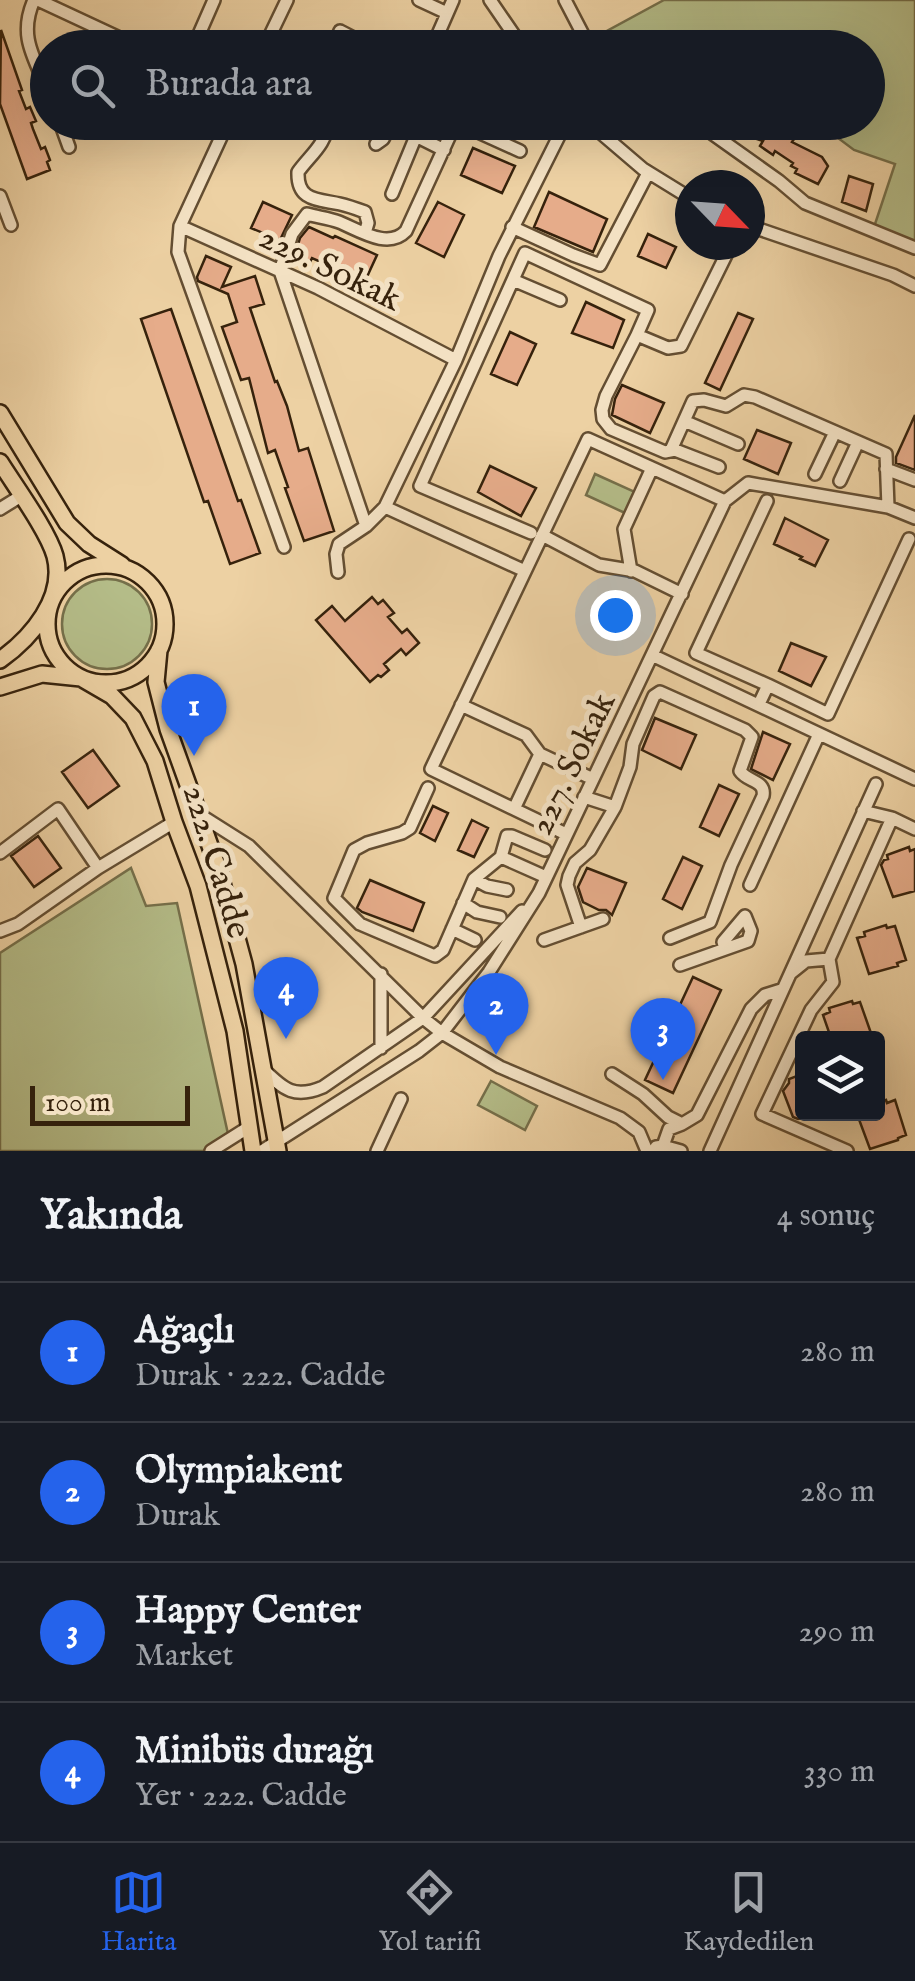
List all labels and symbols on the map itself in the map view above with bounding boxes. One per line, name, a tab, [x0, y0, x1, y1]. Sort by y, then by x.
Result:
north arrow	[675, 170, 765, 260]
street label: 229. Sokak	[252, 216, 409, 323]
your location	[590, 590, 641, 641]
pin: 1	[162, 674, 226, 756]
street label: 227. Sokak	[519, 685, 627, 843]
street label: 222. Cadde	[171, 780, 260, 944]
pin: 4	[254, 956, 318, 1039]
pin: 2	[464, 972, 528, 1055]
pin: 3	[630, 998, 696, 1080]
scale bar	[30, 1081, 190, 1126]

